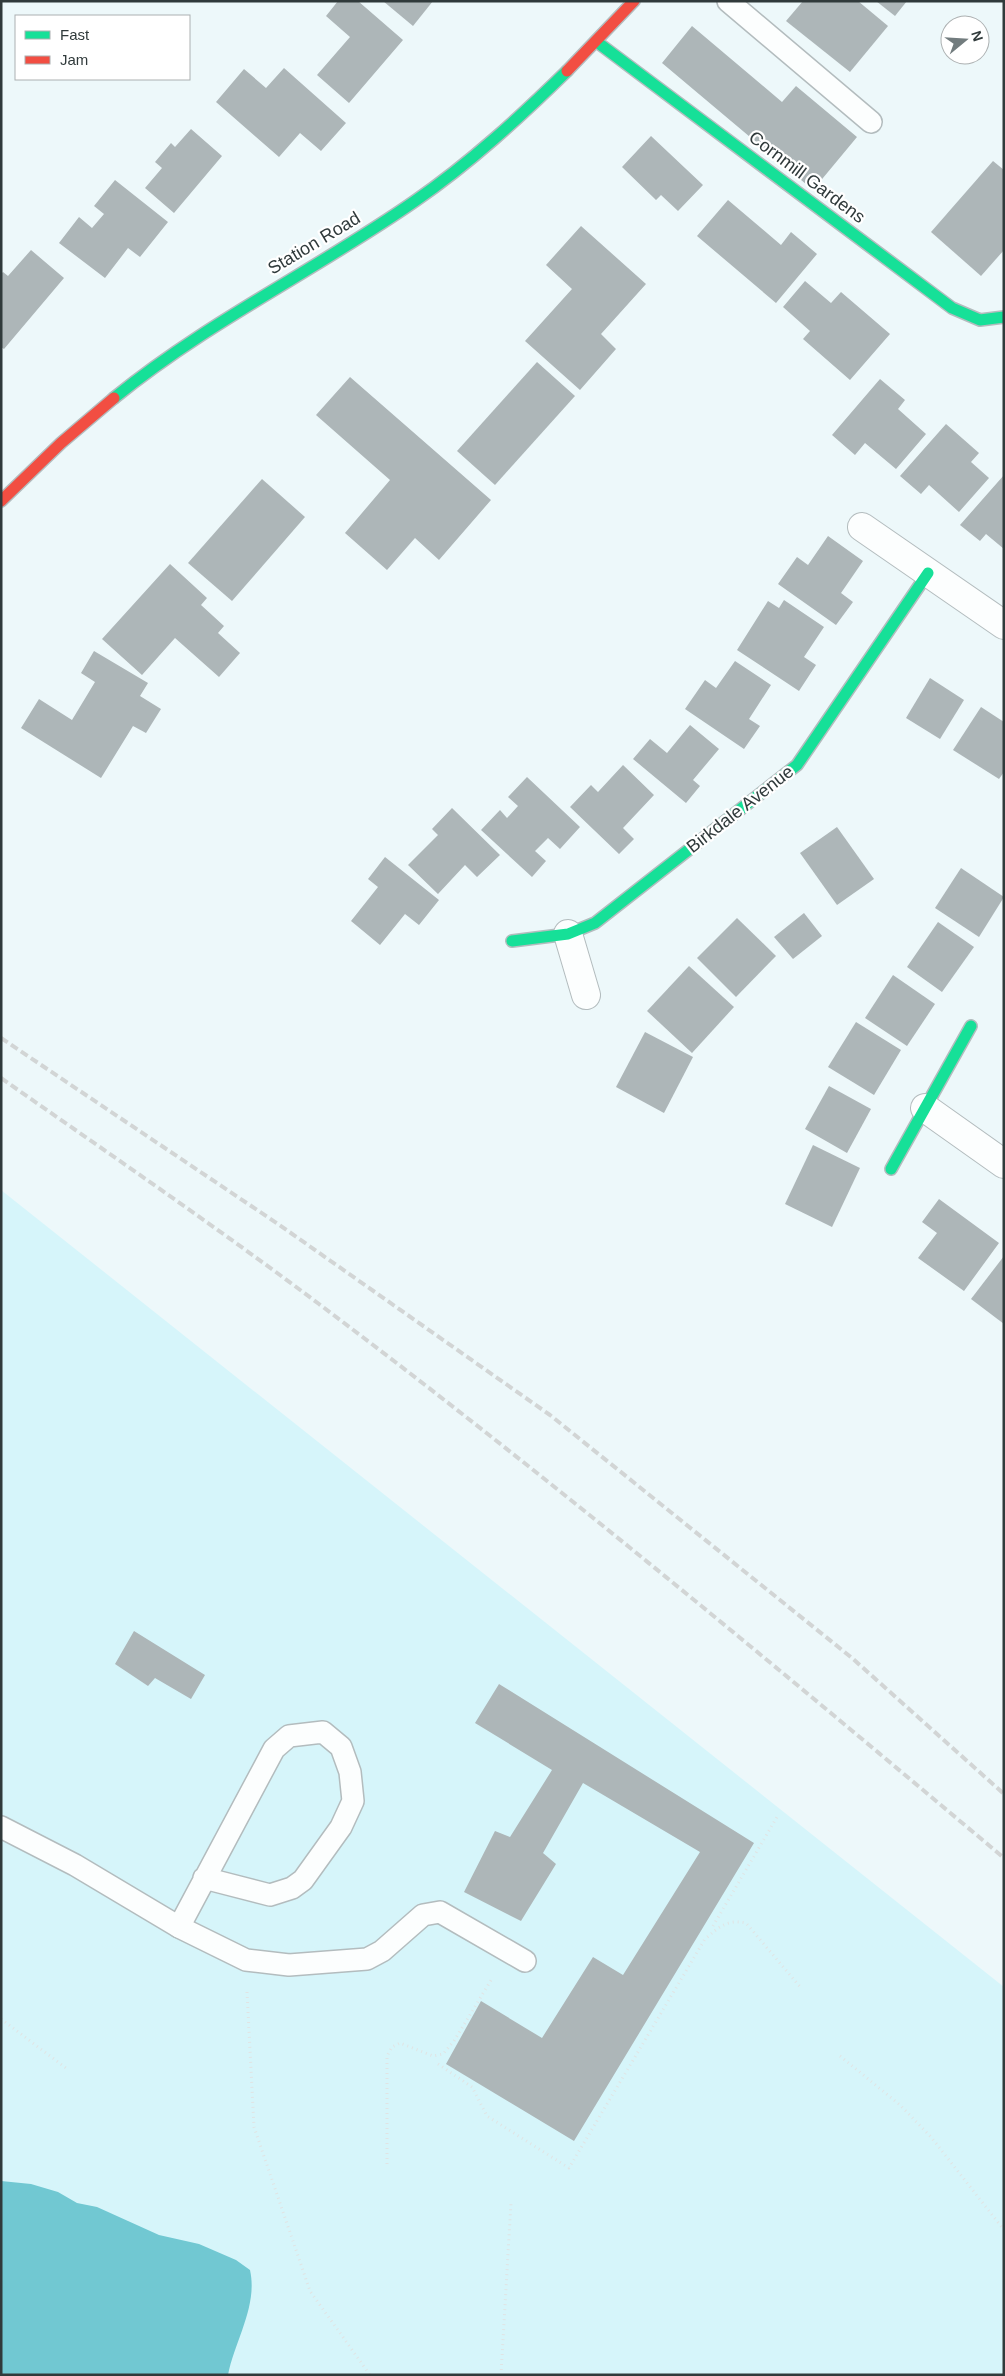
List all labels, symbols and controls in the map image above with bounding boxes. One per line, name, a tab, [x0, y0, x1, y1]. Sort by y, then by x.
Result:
legend	[15, 15, 190, 80]
north arrow	[940, 15, 990, 65]
text: Fast	[60, 26, 90, 43]
text: N	[968, 29, 987, 43]
text: Jam	[60, 51, 88, 68]
street label: Cornmill Gardens	[745, 127, 869, 227]
street label: Station Road	[264, 208, 364, 278]
street label: Birkdale Avenue	[683, 761, 797, 857]

